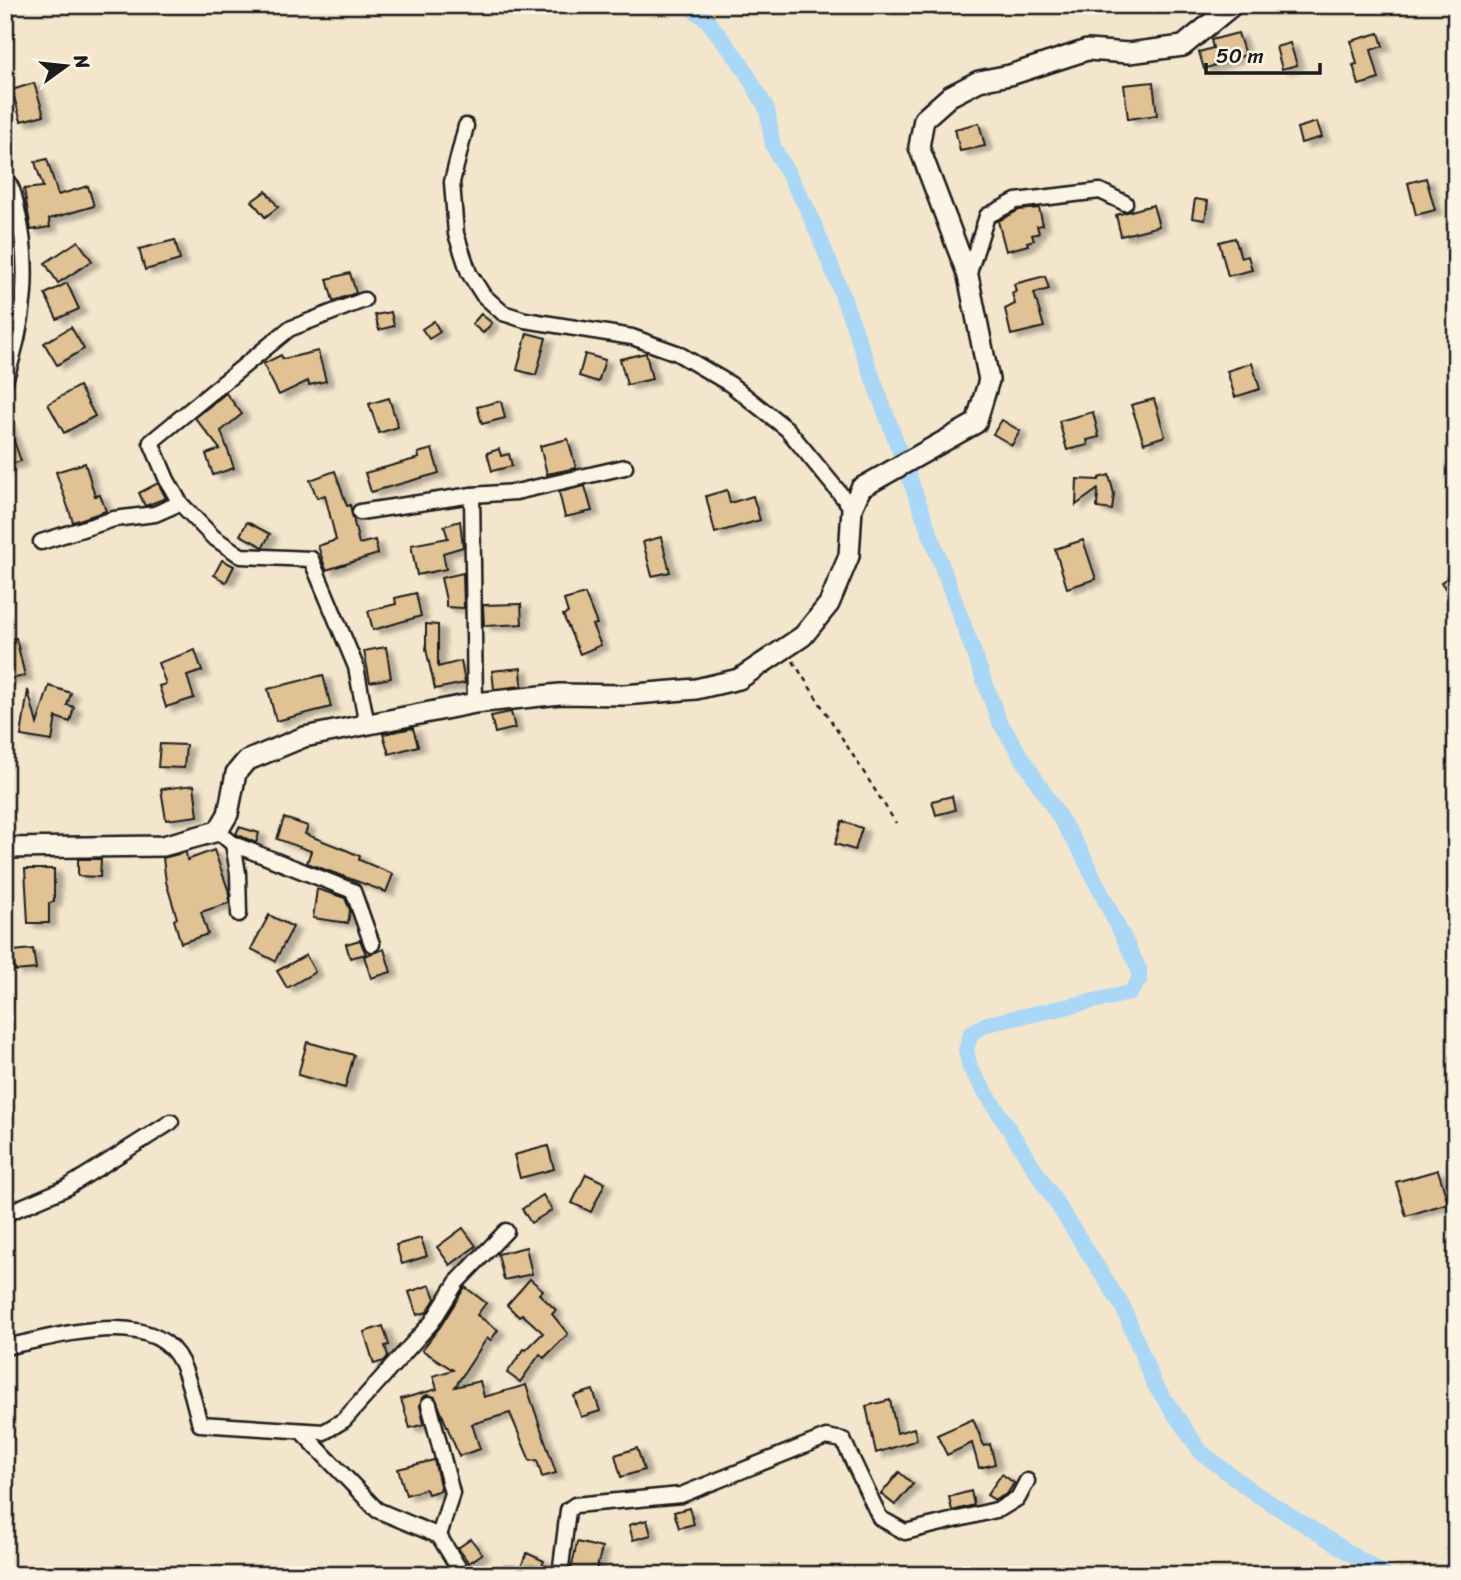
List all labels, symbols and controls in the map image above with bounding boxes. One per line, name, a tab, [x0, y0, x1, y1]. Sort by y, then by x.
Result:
north arrow	[32, 32, 102, 102]
scale bar	[1206, 32, 1319, 76]
text: 50 m	[1216, 37, 1264, 75]
text: N	[64, 50, 100, 73]

